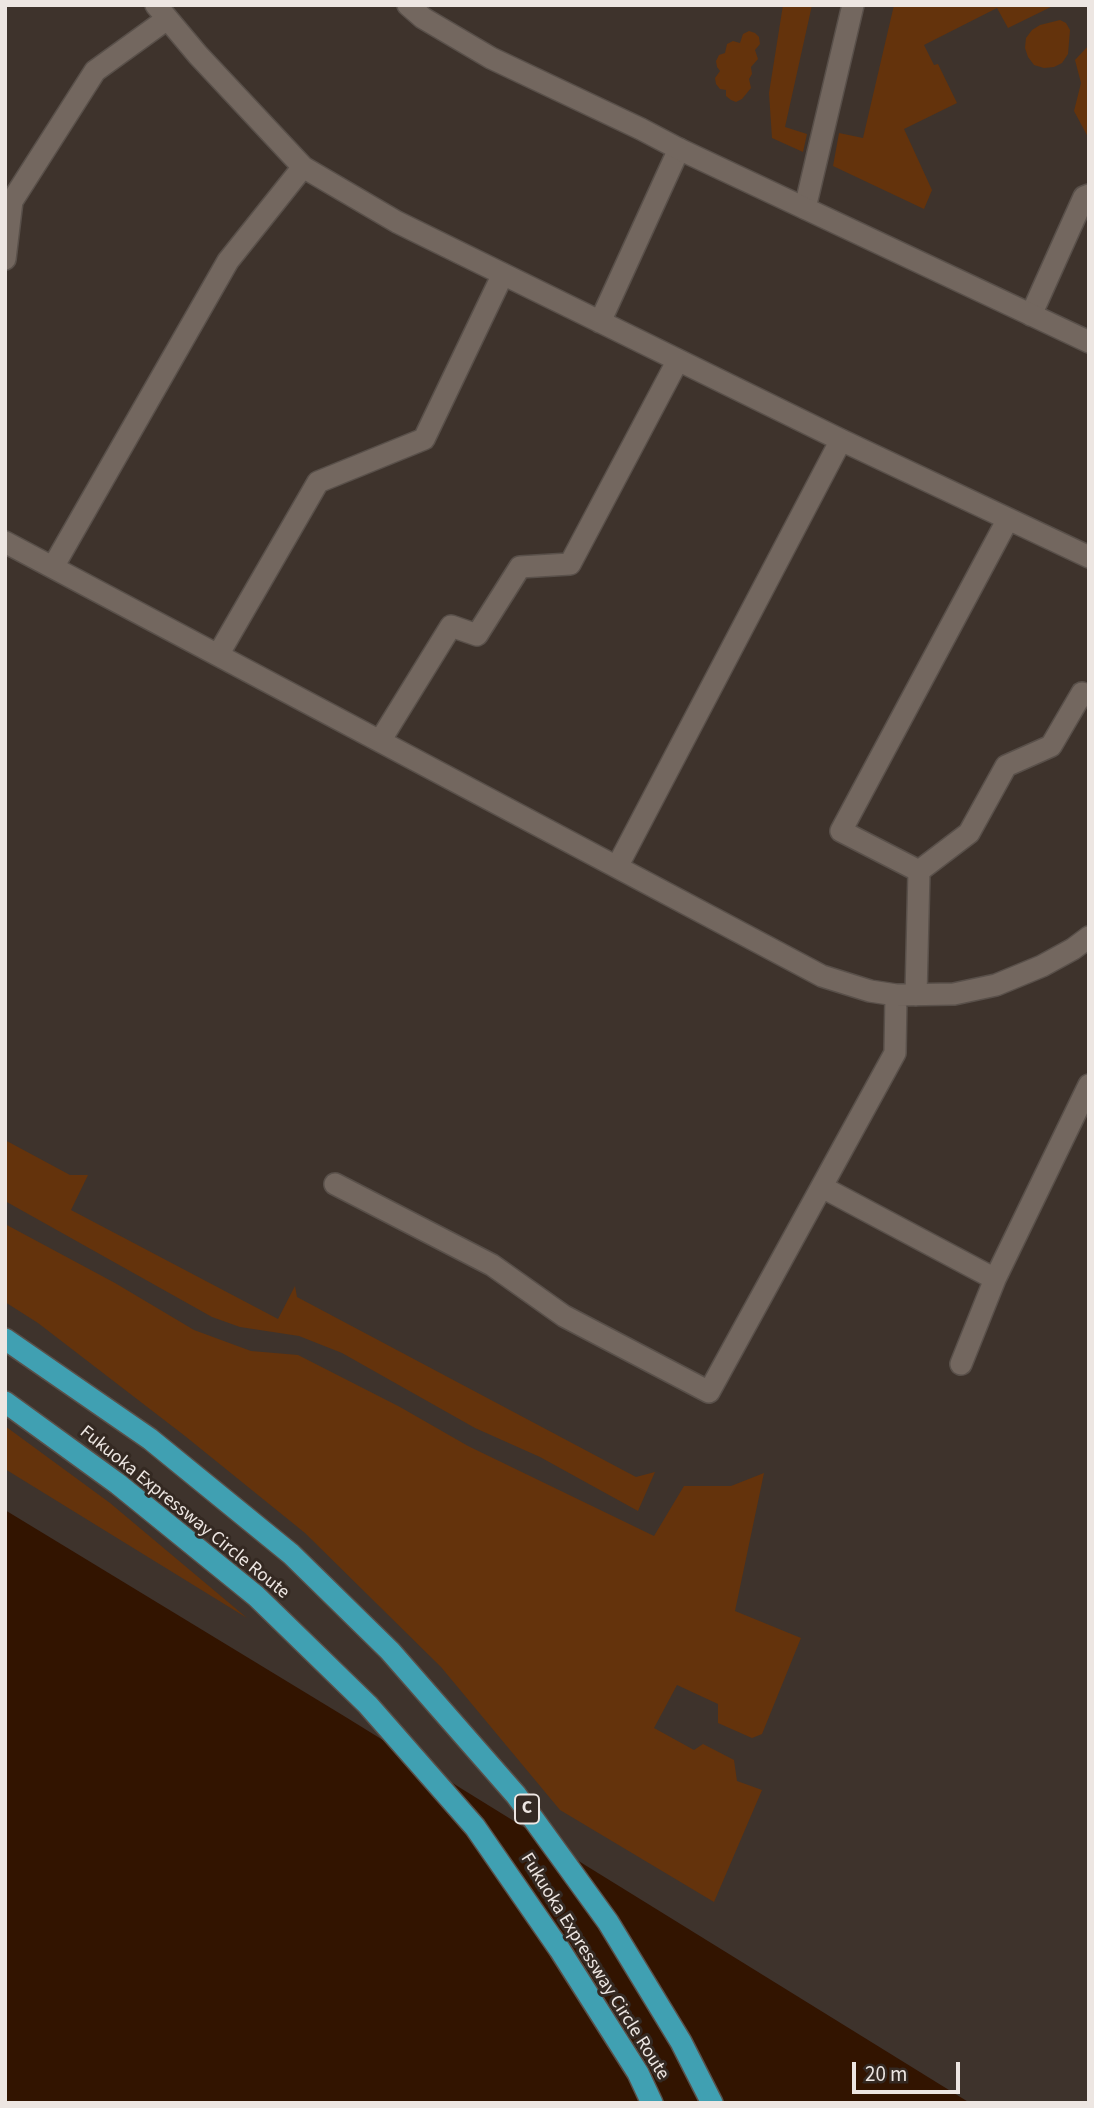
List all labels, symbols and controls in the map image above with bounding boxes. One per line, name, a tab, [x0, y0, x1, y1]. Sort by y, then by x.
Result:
street label: Fukuoka Expressway Circle Route	[75, 1421, 293, 1605]
road number: C	[515, 1795, 539, 1824]
street label: Fukuoka Expressway Circle Route	[515, 1849, 673, 2085]
scale bar	[856, 2048, 964, 2092]
text: 20 m	[865, 2059, 907, 2089]

